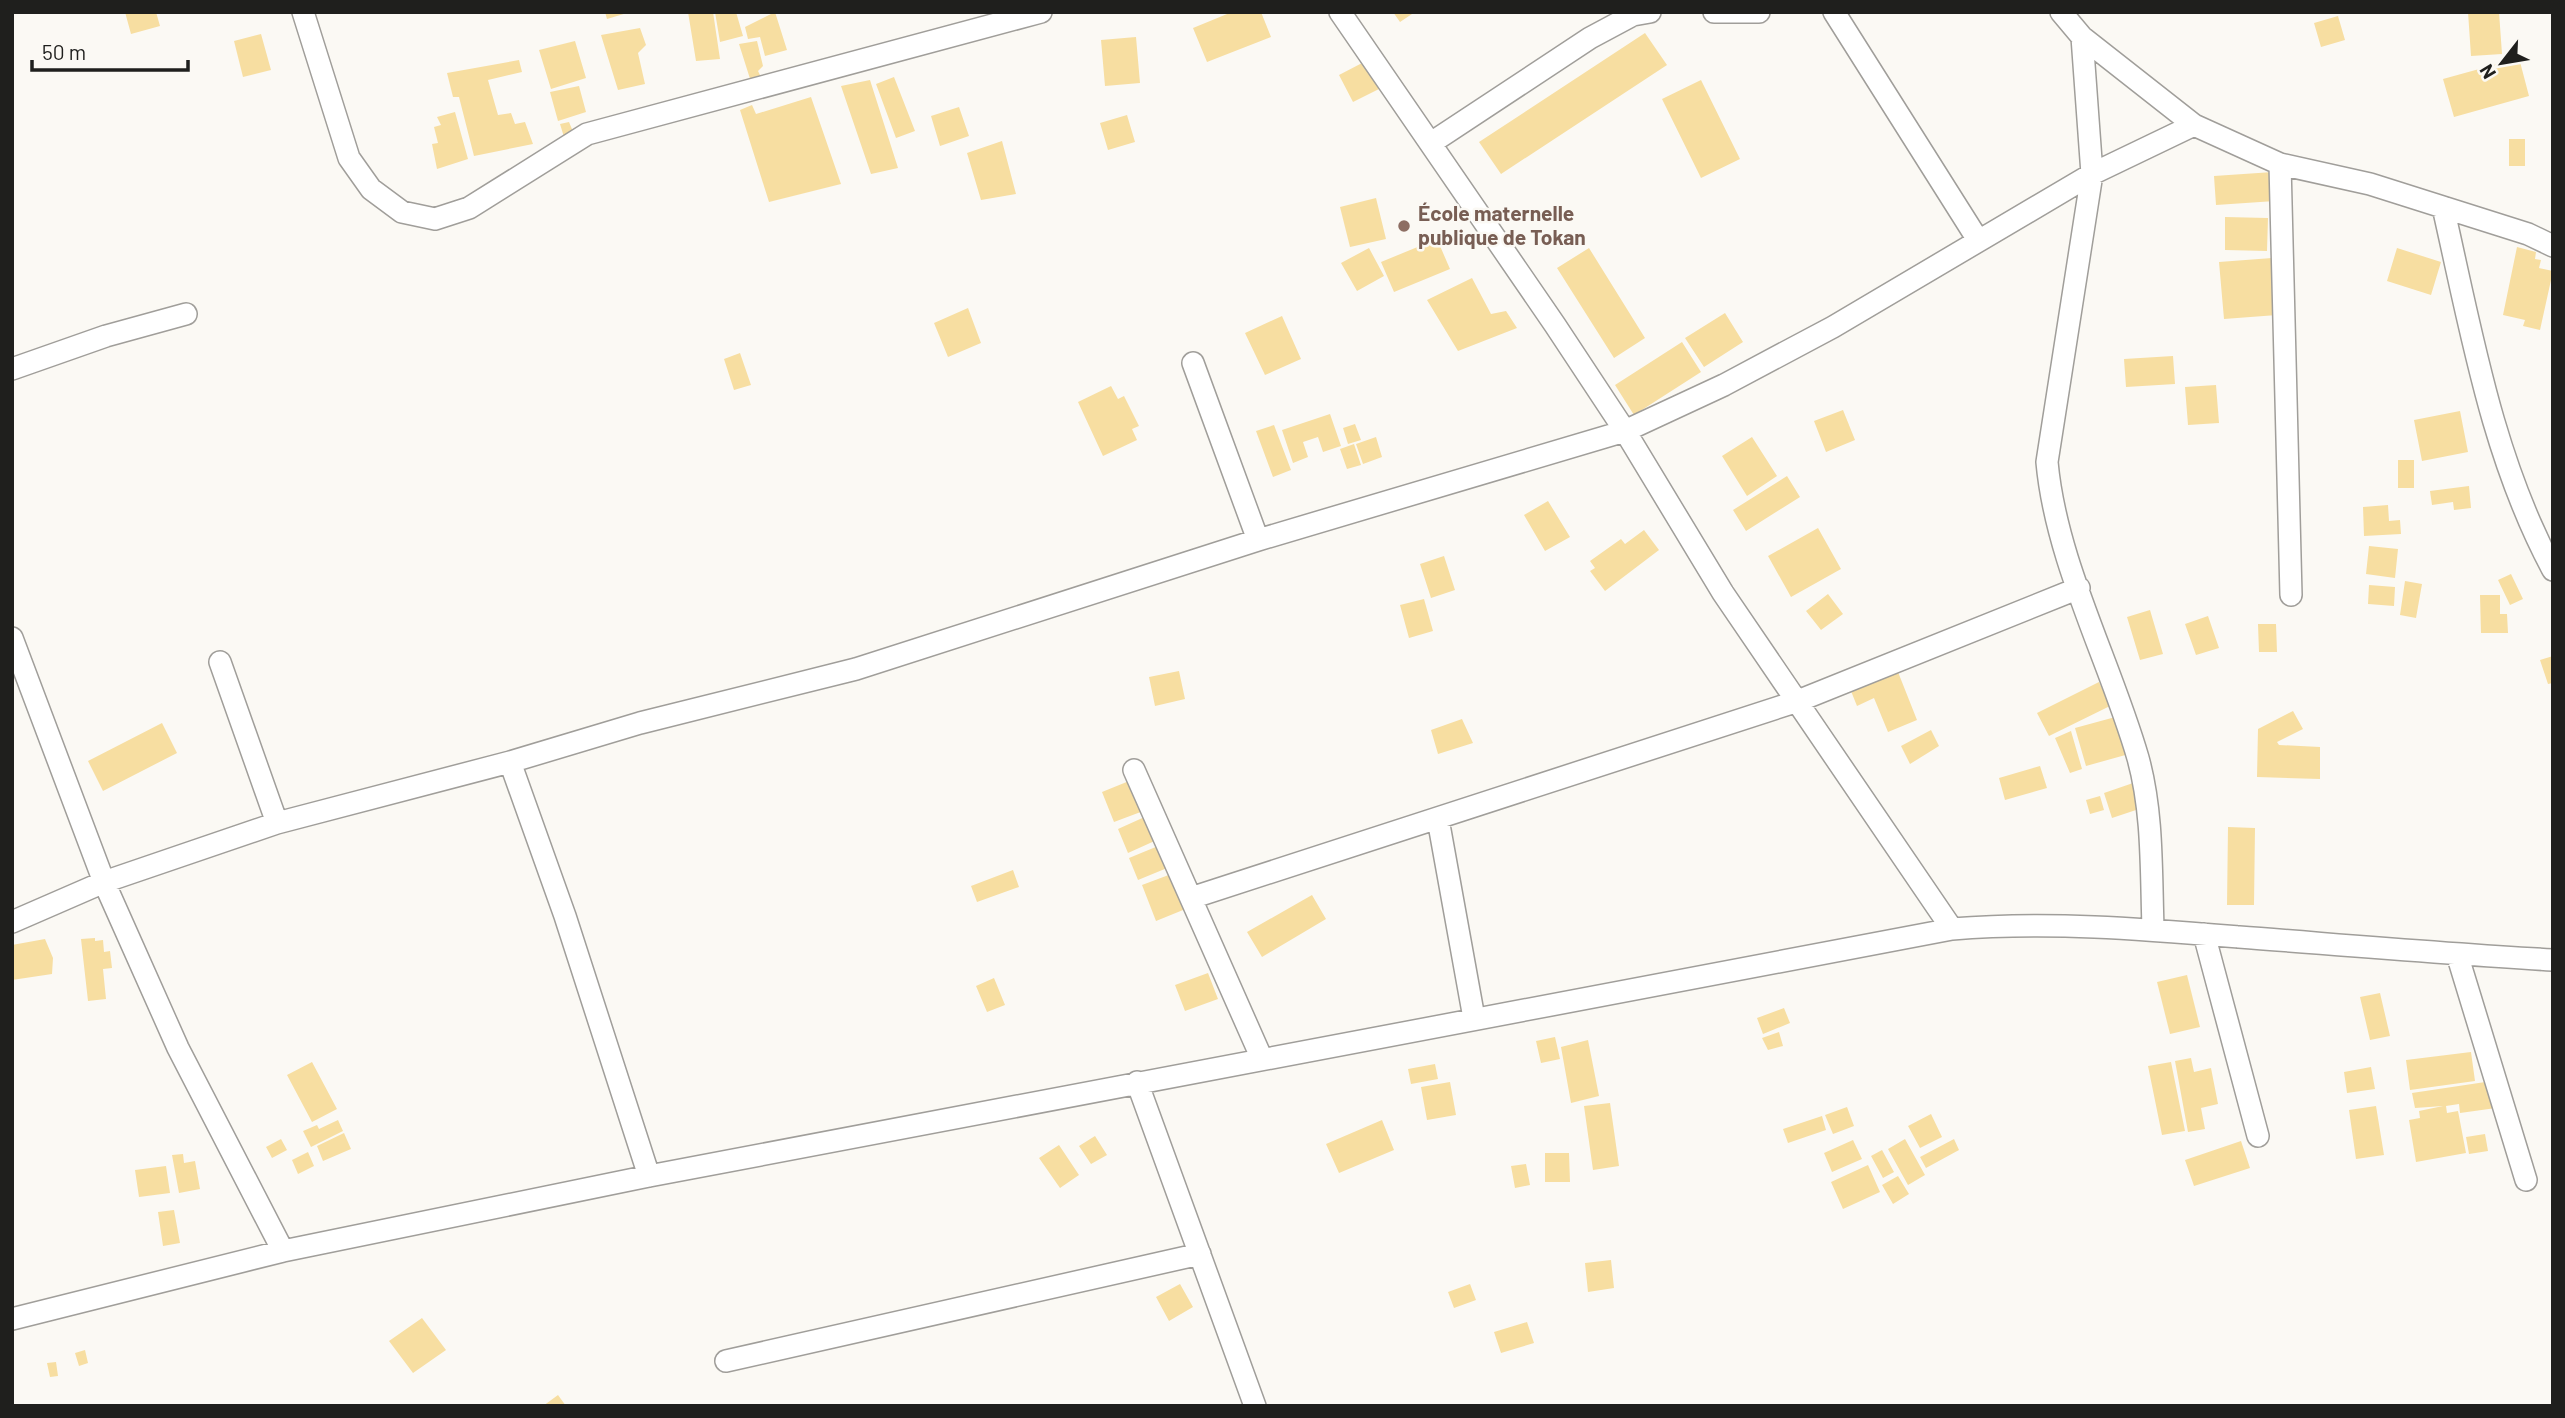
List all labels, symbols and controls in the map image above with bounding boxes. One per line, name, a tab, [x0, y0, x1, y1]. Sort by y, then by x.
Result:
scale bar	[32, 28, 187, 72]
north arrow	[2467, 28, 2537, 98]
text: 50 m	[42, 39, 86, 64]
text: N	[2474, 61, 2500, 83]
place label: École maternelle publique de Tokan	[1418, 200, 1586, 249]
marker: École maternelle publique de Tokan	[1396, 218, 1412, 234]

